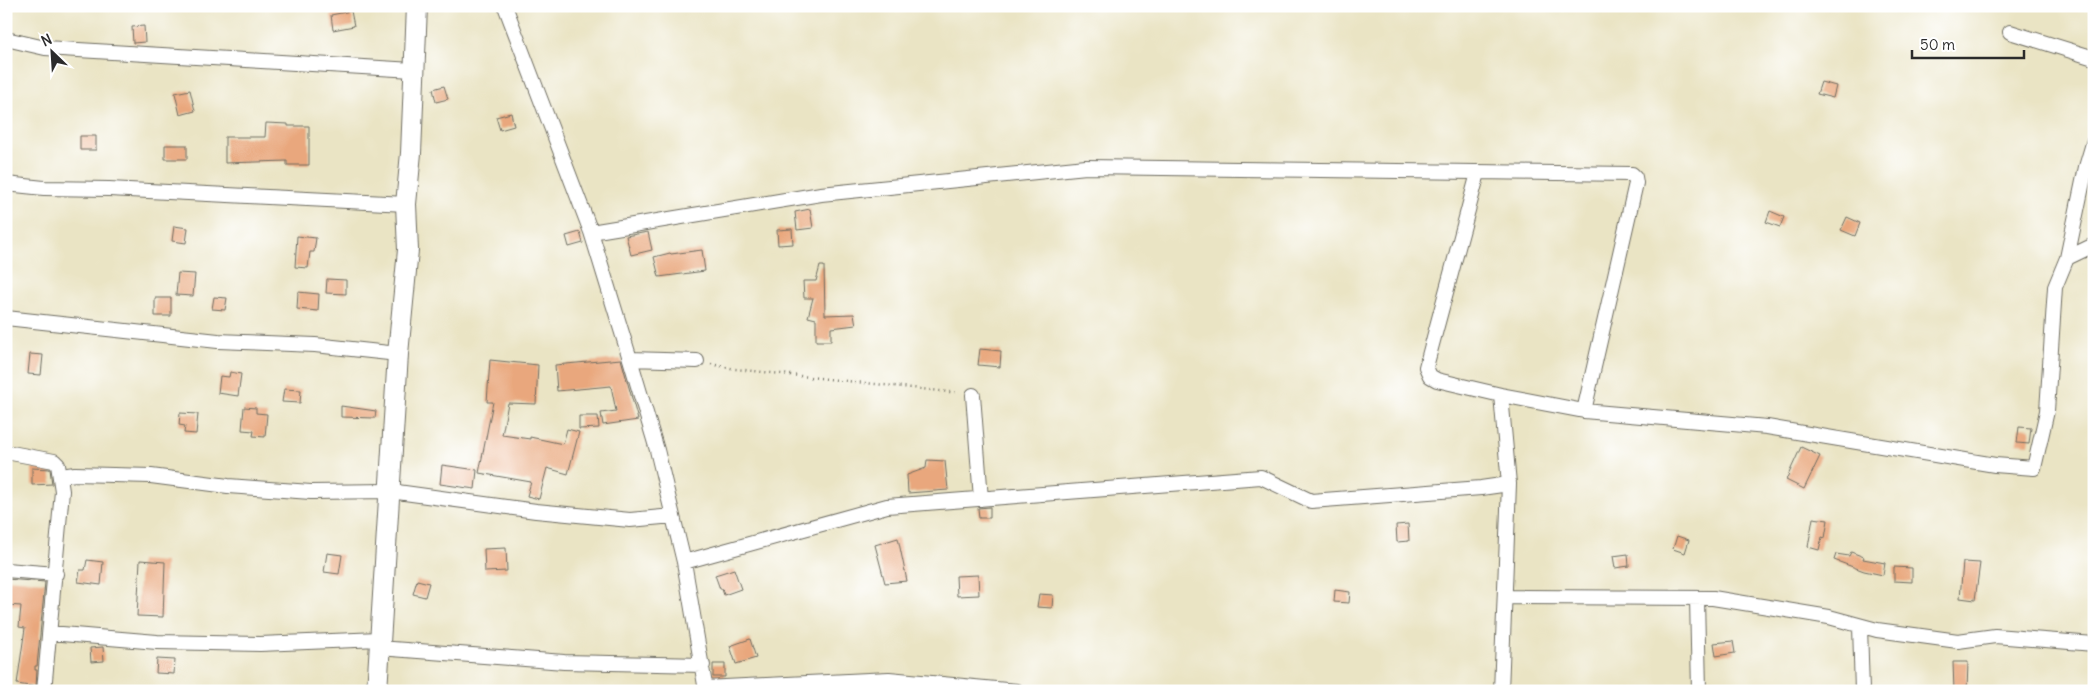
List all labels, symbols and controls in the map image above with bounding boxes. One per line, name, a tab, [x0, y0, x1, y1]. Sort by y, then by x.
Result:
north arrow	[28, 28, 78, 78]
scale bar	[1912, 28, 2025, 60]
text: N	[38, 30, 55, 50]
text: 50 m	[1920, 35, 1955, 54]

